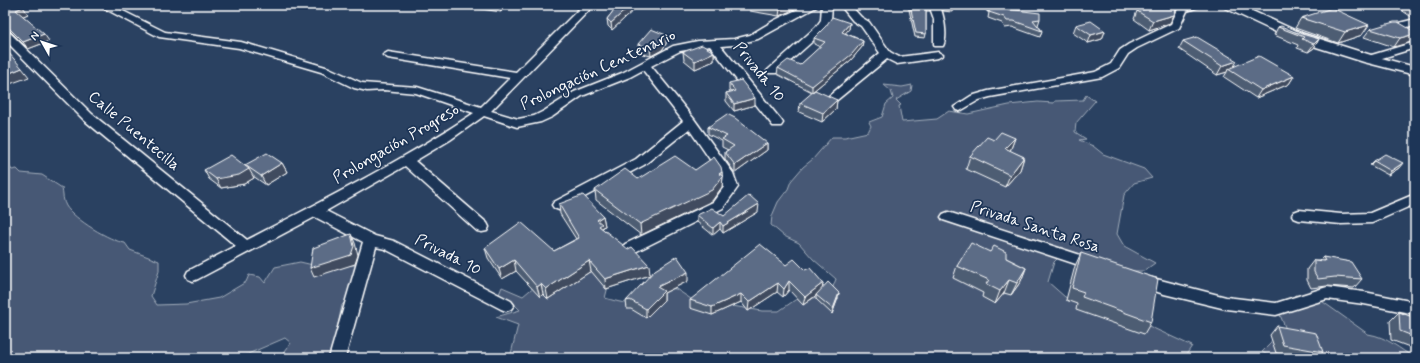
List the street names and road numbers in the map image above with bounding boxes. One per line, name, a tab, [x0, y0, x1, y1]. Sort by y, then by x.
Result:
street label: Prolongación Centenario	[517, 25, 679, 116]
street label: Privada 10	[728, 37, 790, 107]
street label: Calle Puentecilla	[84, 86, 184, 176]
street label: Prolongación Progreso	[329, 99, 464, 190]
street label: Privada Santa Rosa	[968, 196, 1102, 258]
street label: Privada 10	[411, 229, 485, 281]

